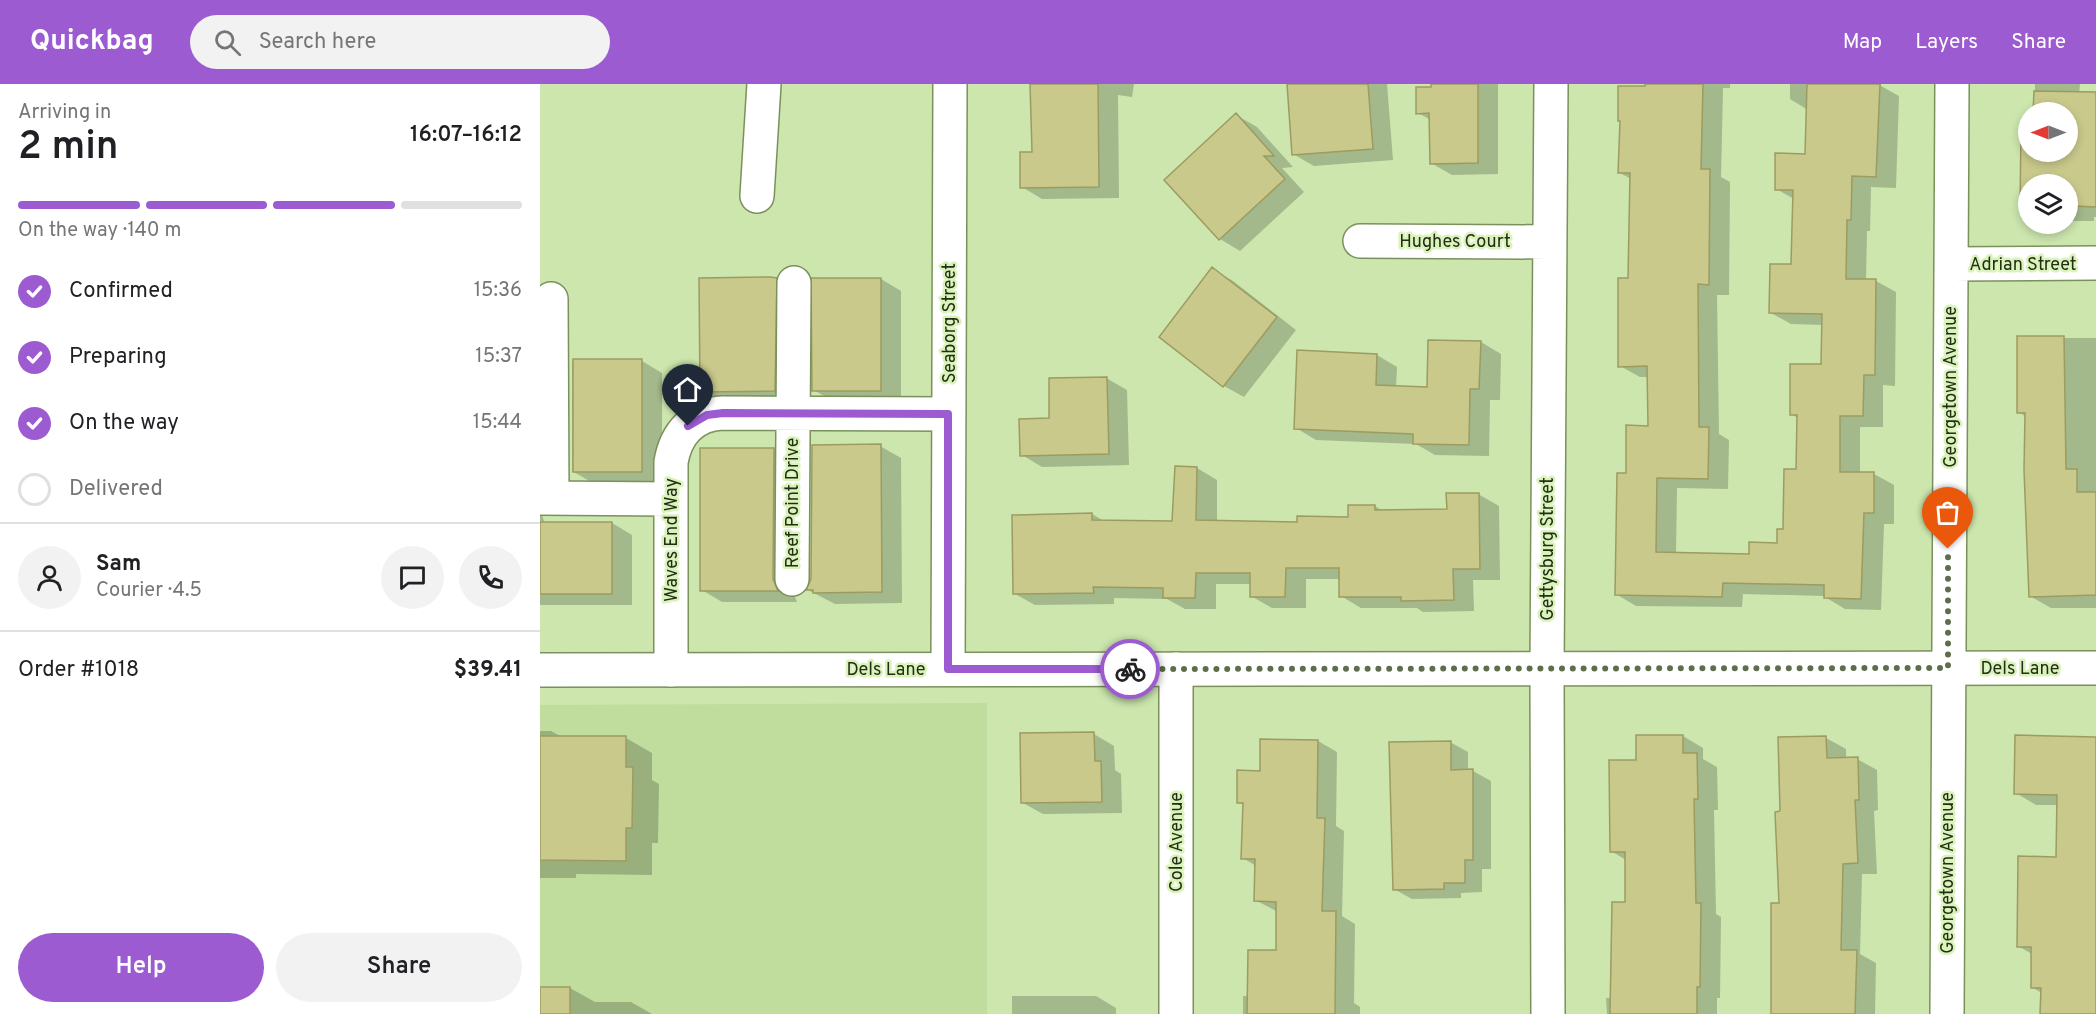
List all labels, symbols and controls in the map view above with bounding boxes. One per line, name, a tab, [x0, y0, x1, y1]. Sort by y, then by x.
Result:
search box	[190, 15, 610, 69]
text: Quickbag	[30, 24, 154, 60]
icon: search	[211, 26, 244, 59]
text: Search here	[259, 29, 376, 56]
text: Map	[1843, 29, 1882, 56]
text: Layers	[1915, 29, 1978, 56]
text: Share	[2011, 29, 2066, 56]
text: Arriving in	[18, 100, 111, 126]
north arrow	[2018, 102, 2078, 162]
map controls	[2018, 102, 2078, 234]
text: 16:07–16:12	[410, 122, 522, 149]
text: 2 min	[18, 124, 119, 173]
button: layers	[2018, 174, 2078, 234]
text: On the way · 140 m	[18, 218, 181, 244]
street label: Hughes Court	[1399, 231, 1511, 254]
street label: Adrian Street	[1969, 254, 2077, 277]
street label: Seaborg Street	[939, 263, 962, 383]
icon: check	[18, 275, 51, 308]
text: Confirmed	[69, 278, 173, 305]
text: 15:36	[474, 278, 522, 304]
street label: Georgetown Avenue	[1940, 306, 1963, 468]
icon: check	[18, 341, 51, 374]
text: Preparing	[69, 344, 167, 371]
text: 15:37	[475, 344, 522, 370]
pin	[662, 364, 713, 426]
icon: home	[671, 373, 704, 406]
icon: check	[18, 407, 51, 440]
text: On the way	[69, 410, 179, 437]
text: 15:44	[473, 410, 522, 436]
street label: Reef Point Drive	[782, 438, 805, 568]
text: Delivered	[69, 476, 163, 503]
street label: Gettysburg Street	[1537, 477, 1560, 621]
street label: Waves End Way	[661, 478, 684, 602]
pin	[1922, 487, 1973, 549]
icon: bag	[1931, 496, 1964, 529]
button: person	[18, 546, 81, 609]
button: chat	[381, 546, 444, 609]
button: phone	[459, 546, 522, 609]
text: Sam	[96, 551, 141, 578]
text: Courier · 4.5	[96, 578, 202, 604]
courier	[1100, 639, 1160, 699]
icon: bike	[1114, 653, 1147, 686]
text: Order #1018	[18, 657, 139, 684]
text: $39.41	[454, 657, 522, 684]
street label: Dels Lane	[1980, 658, 2060, 681]
street label: Dels Lane	[846, 659, 926, 682]
street label: Cole Avenue	[1166, 792, 1189, 892]
street label: Georgetown Avenue	[1937, 792, 1960, 954]
button: Help	[18, 933, 264, 1002]
button: Share	[276, 933, 522, 1002]

